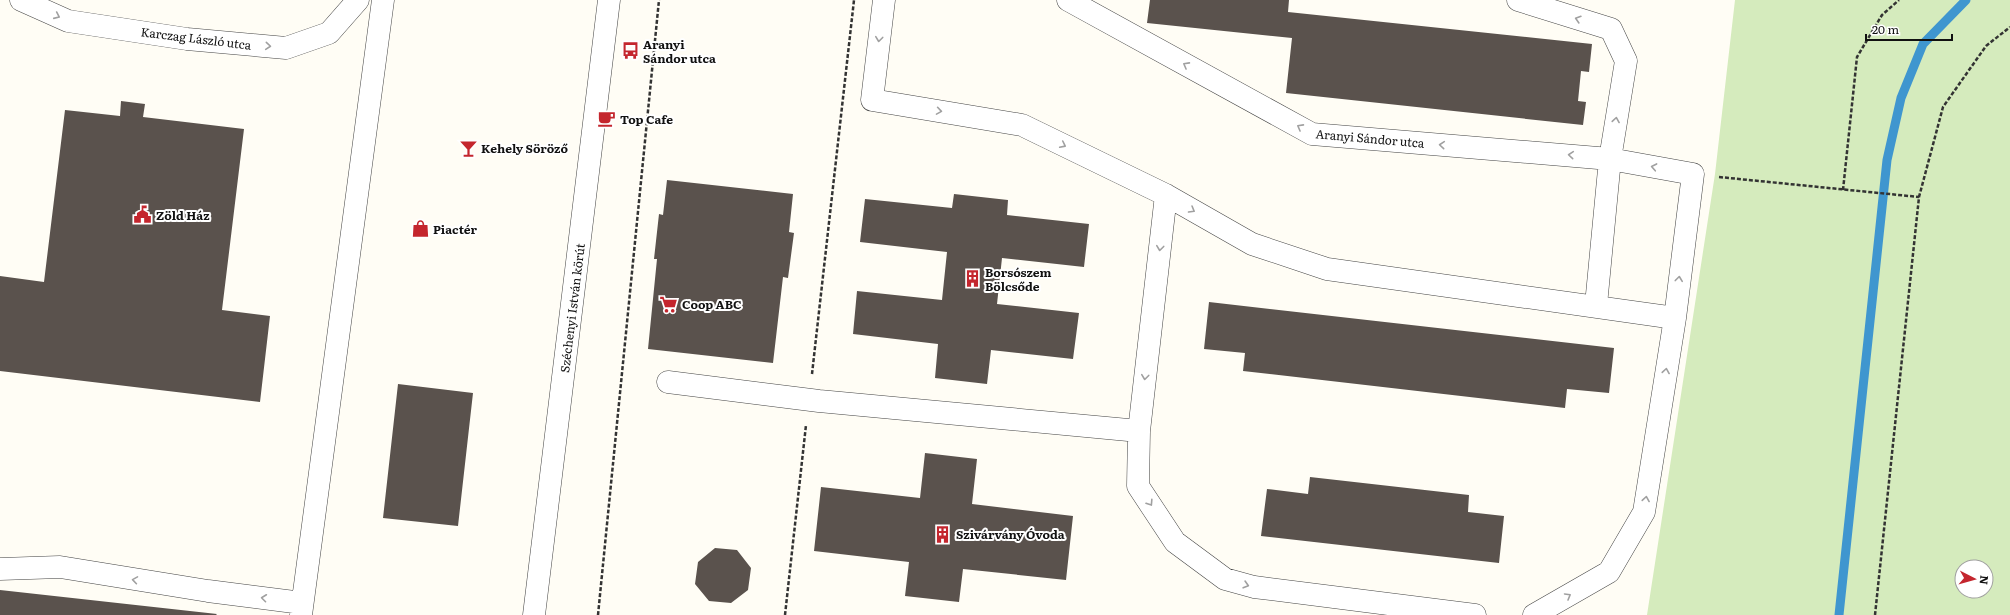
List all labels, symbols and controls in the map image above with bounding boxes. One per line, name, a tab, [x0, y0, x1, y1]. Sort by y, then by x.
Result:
one-way arrow	[52, 11, 60, 19]
one-way arrow	[1574, 15, 1581, 23]
scale bar	[1866, 16, 1952, 42]
text: 20 m	[1872, 20, 1899, 38]
street label: Karczag László utca	[140, 22, 253, 54]
place label: Aranyi Sándor utca	[643, 35, 716, 67]
one-way arrow	[875, 36, 884, 42]
bus stop icon: Aranyi Sándor utca	[620, 41, 640, 61]
one-way arrow	[265, 42, 271, 51]
one-way arrow	[1183, 62, 1190, 69]
one-way arrow	[936, 106, 942, 115]
cafe icon: Top Cafe	[597, 109, 617, 129]
place label: Top Cafe	[620, 110, 673, 128]
one-way arrow	[1612, 117, 1620, 123]
street label: Aranyi Sándor utca	[1315, 124, 1426, 152]
one-way arrow	[1297, 125, 1304, 132]
bar icon: Kehely Söröző	[458, 138, 478, 158]
place label: Kehely Söröző	[481, 139, 568, 157]
one-way arrow	[1059, 140, 1067, 148]
one-way arrow	[1439, 140, 1445, 149]
one-way arrow	[1568, 151, 1574, 160]
one-way arrow	[1651, 163, 1657, 172]
public building icon: Zöld Ház	[133, 205, 153, 225]
one-way arrow	[1188, 205, 1195, 212]
place label: Zöld Ház	[156, 206, 210, 224]
shop icon: Piactér	[410, 219, 430, 239]
place label: Piactér	[433, 220, 477, 238]
street label: Széchenyi István körút	[555, 242, 589, 374]
one-way arrow	[1156, 245, 1165, 251]
place label: Borsószem Bölcsőde	[985, 263, 1051, 295]
building icon: Borsószem Bölcsőde	[962, 269, 982, 289]
one-way arrow	[1675, 276, 1684, 282]
supermarket icon: Coop ABC	[659, 294, 679, 314]
place label: Coop ABC	[682, 295, 741, 313]
one-way arrow	[1661, 368, 1670, 374]
one-way arrow	[1141, 374, 1150, 380]
one-way arrow	[1641, 496, 1650, 502]
one-way arrow	[1145, 499, 1152, 506]
building icon: Szivárvány Óvoda	[933, 524, 953, 544]
place label: Szivárvány Óvoda	[956, 525, 1065, 543]
north arrow	[1954, 559, 1994, 599]
text: N	[1977, 575, 1993, 586]
one-way arrow	[132, 576, 138, 584]
one-way arrow	[1242, 580, 1249, 589]
one-way arrow	[1564, 593, 1571, 600]
one-way arrow	[261, 594, 267, 603]

